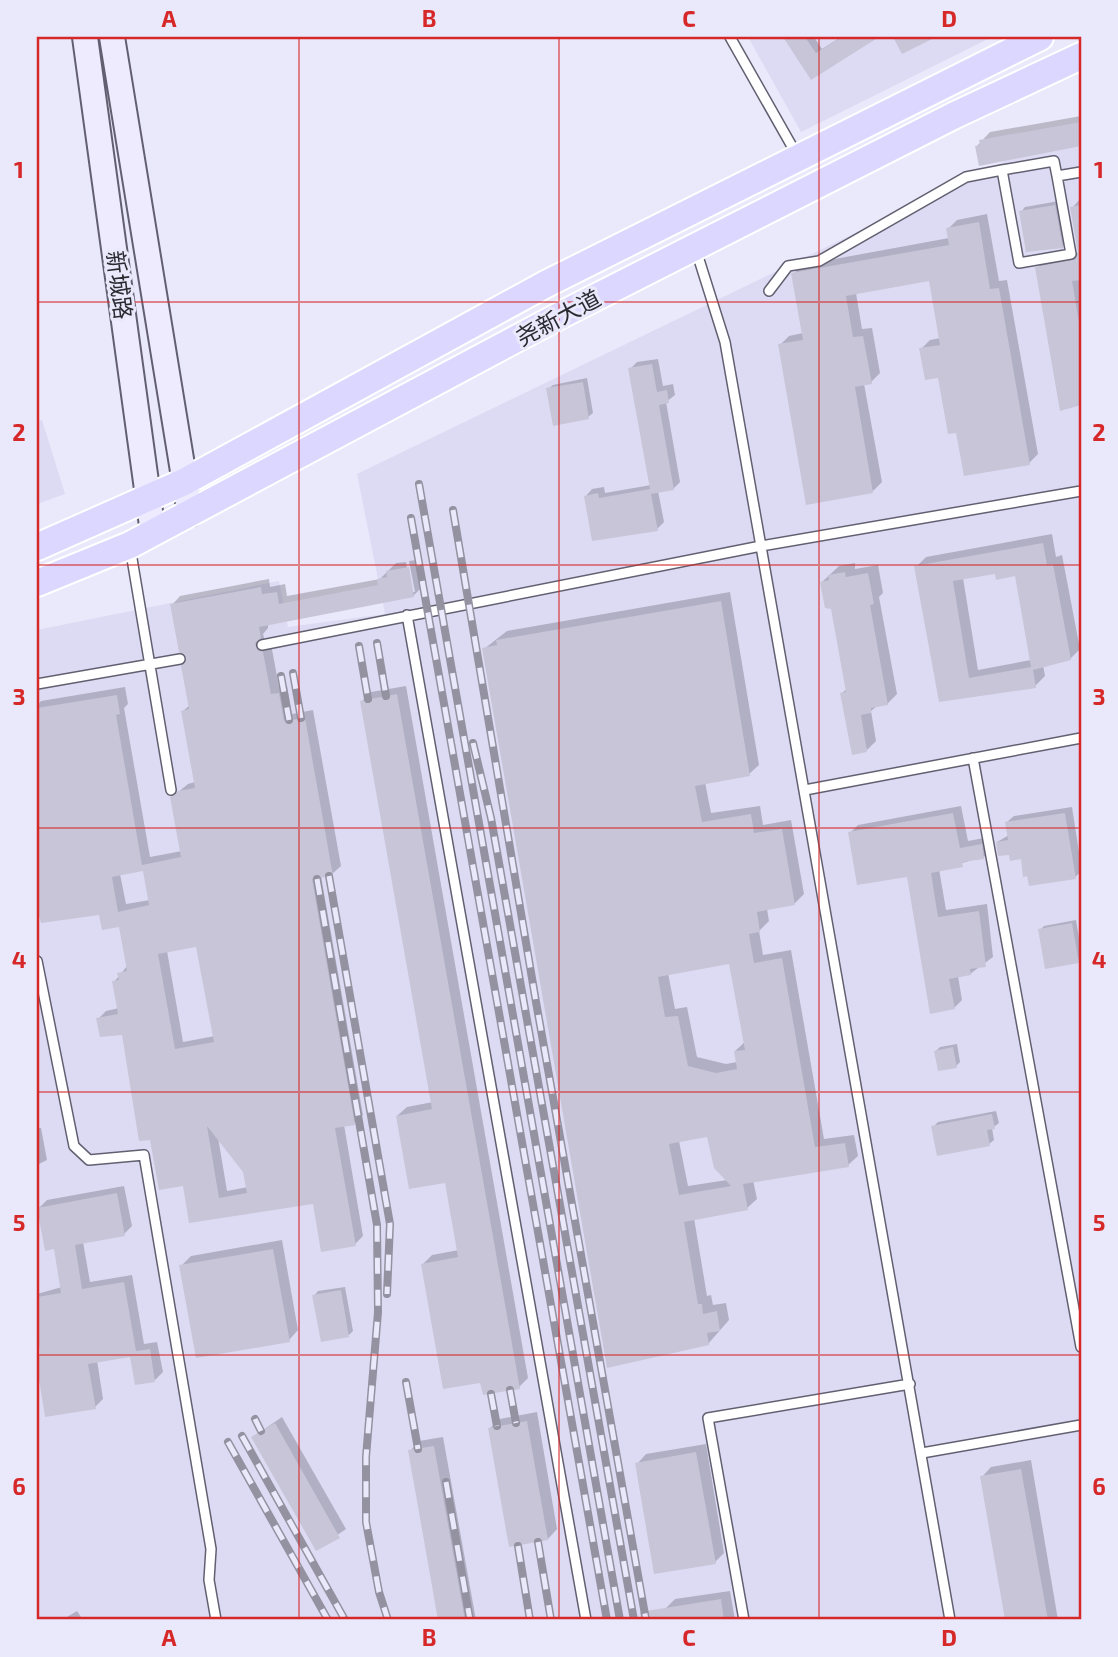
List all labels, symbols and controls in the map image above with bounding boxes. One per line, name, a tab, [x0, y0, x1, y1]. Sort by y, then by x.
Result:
text: A	[161, 4, 177, 32]
text: B	[422, 4, 436, 32]
text: C	[682, 4, 696, 32]
text: D	[941, 4, 957, 32]
text: 1	[14, 155, 24, 183]
text: 1	[1094, 155, 1104, 183]
street label: 新城路	[102, 249, 138, 321]
street label: 尧新大道	[511, 283, 605, 351]
text: 2	[12, 418, 26, 446]
text: 2	[1092, 418, 1106, 446]
text: 3	[12, 682, 26, 710]
text: 3	[1092, 682, 1106, 710]
text: 4	[12, 945, 26, 973]
text: 4	[1092, 945, 1106, 973]
text: 5	[13, 1208, 25, 1236]
text: 5	[1093, 1208, 1105, 1236]
text: 6	[12, 1472, 26, 1500]
text: 6	[1092, 1472, 1106, 1500]
text: A	[161, 1623, 177, 1651]
text: B	[422, 1623, 436, 1651]
text: C	[682, 1623, 696, 1651]
text: D	[941, 1623, 957, 1651]

